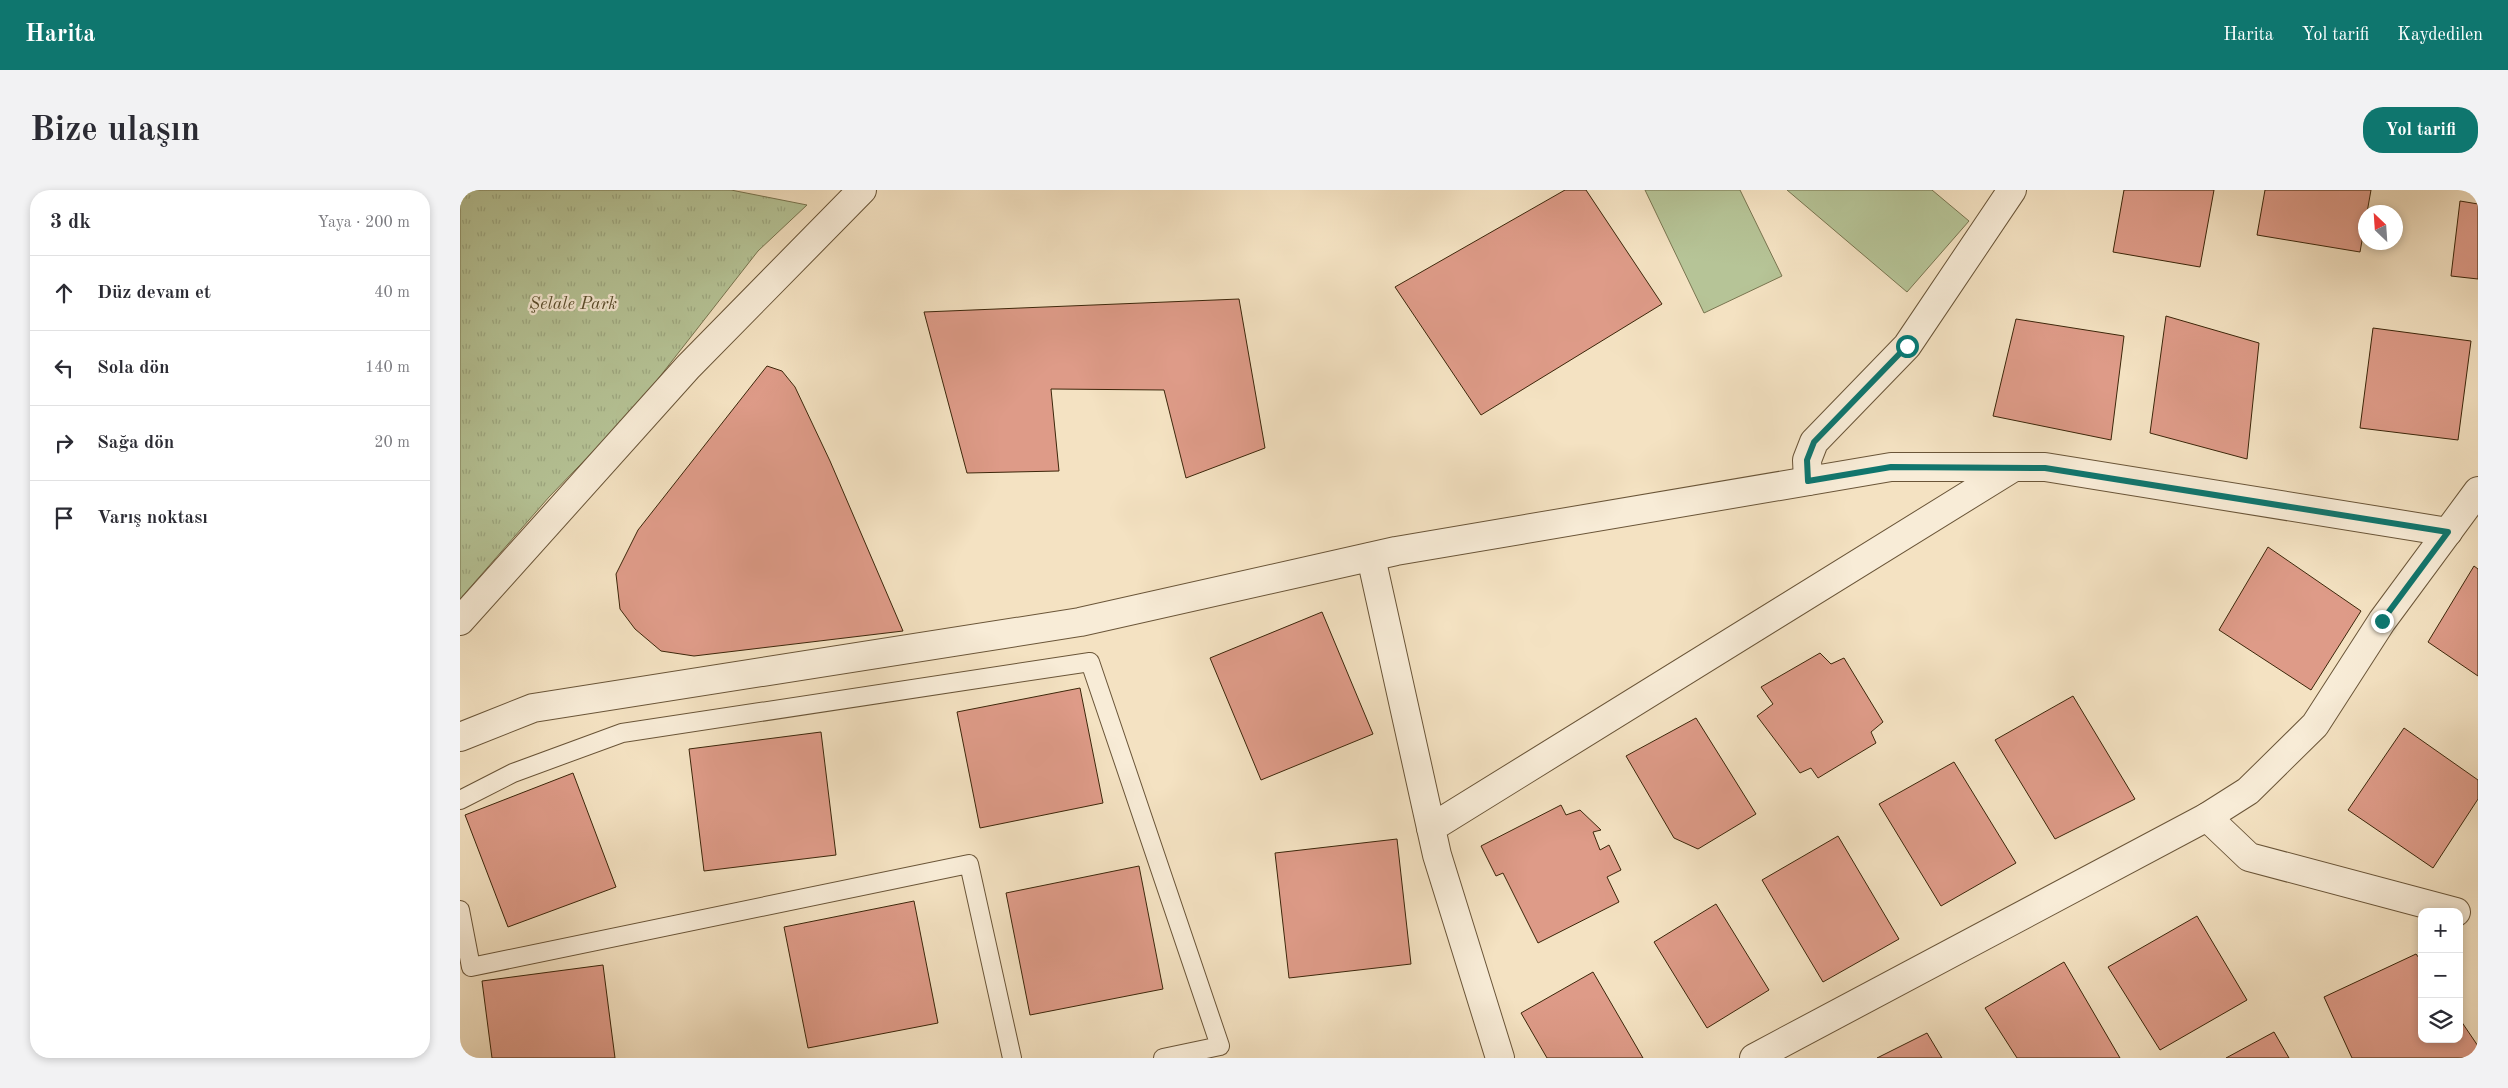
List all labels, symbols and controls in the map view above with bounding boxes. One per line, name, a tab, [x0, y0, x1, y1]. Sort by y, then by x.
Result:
text: Harita	[25, 23, 95, 47]
text: Harita	[2223, 26, 2274, 44]
text: Yol tarifi	[2302, 26, 2369, 44]
text: Kaydedilen	[2397, 26, 2483, 44]
button: Yol tarifi	[2363, 107, 2478, 153]
text: Bize ulaşın	[30, 113, 200, 148]
north arrow	[2358, 205, 2403, 250]
text: 3 dk	[50, 212, 91, 233]
text: Yaya · 200 m	[317, 215, 410, 231]
icon: ahead	[50, 279, 78, 307]
text: Düz devam et	[97, 284, 211, 303]
text: 40 m	[374, 285, 410, 301]
park label: Şelale Park	[529, 295, 617, 313]
route start	[1896, 335, 1919, 358]
icon: left	[50, 354, 78, 382]
text: Sola dön	[97, 359, 170, 378]
text: 140 m	[365, 360, 410, 376]
icon: right	[50, 429, 78, 457]
text: Sağa dön	[97, 434, 174, 453]
text: 20 m	[374, 435, 410, 451]
icon: arrive	[50, 504, 78, 532]
text: Varış noktası	[97, 509, 208, 528]
route end	[2371, 610, 2394, 633]
map controls	[2418, 908, 2463, 1043]
button: +	[2418, 908, 2463, 953]
button: −	[2418, 953, 2463, 998]
button: layers	[2418, 998, 2463, 1043]

